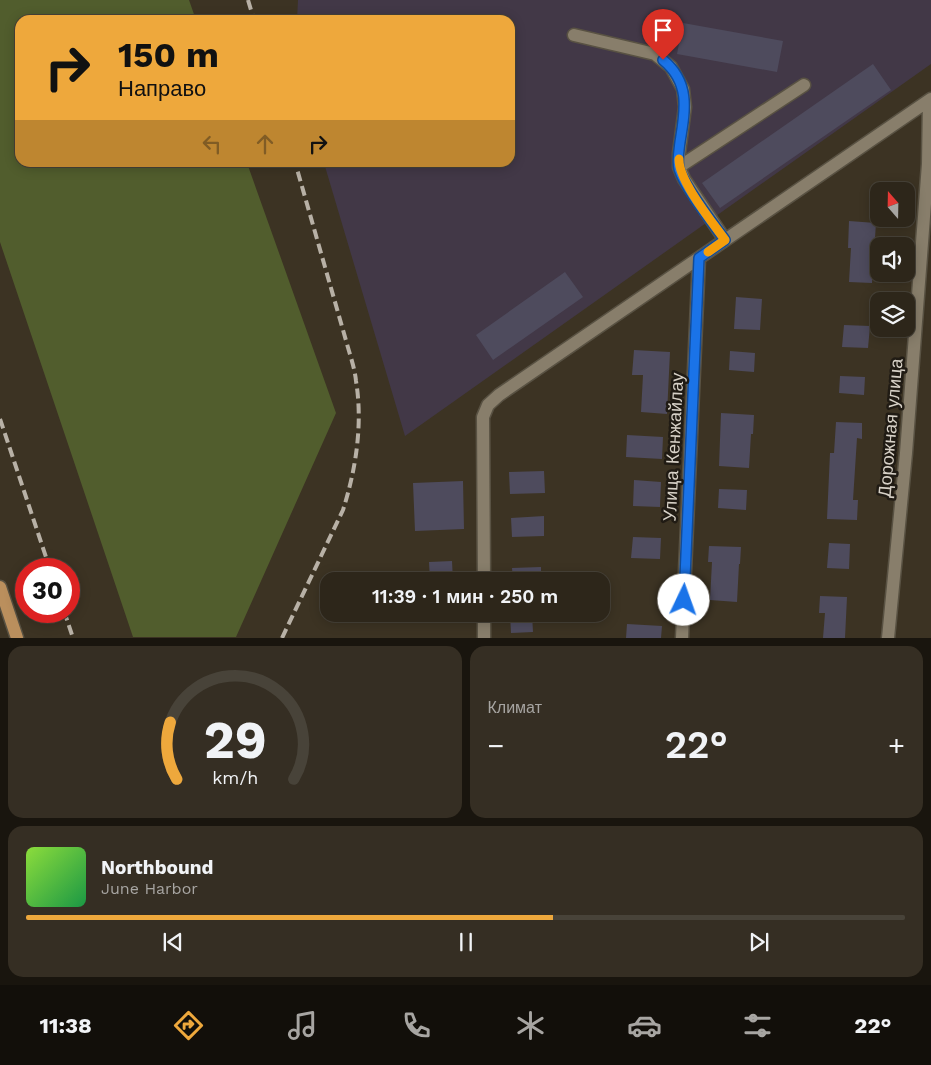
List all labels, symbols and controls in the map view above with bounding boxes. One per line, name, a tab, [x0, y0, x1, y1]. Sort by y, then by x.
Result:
pin	[642, 9, 684, 60]
icon: arrive	[649, 16, 677, 44]
text: 150 m	[118, 34, 219, 76]
icon: right	[35, 35, 100, 100]
text: Направо	[118, 76, 206, 101]
icon: left	[198, 130, 226, 158]
icon: ahead	[251, 130, 279, 158]
icon: right	[304, 130, 332, 158]
north arrow	[870, 182, 915, 228]
map controls	[870, 182, 915, 337]
button: sound	[870, 237, 915, 282]
button: layers	[870, 292, 915, 337]
street label: Дорожная улица	[873, 357, 907, 498]
street label: Улица Кенжайлау	[659, 372, 687, 522]
speed limit sign: 30	[15, 558, 80, 623]
position arrow	[657, 573, 709, 625]
text: 11:39 · 1 мин · 250 m	[372, 585, 558, 608]
text: Климат	[488, 698, 542, 717]
text: 29	[203, 710, 266, 771]
text: 22°	[665, 723, 728, 767]
text: −	[488, 729, 504, 762]
text: +	[888, 729, 905, 762]
text: km/h	[212, 767, 258, 788]
text: Northbound	[101, 856, 213, 879]
text: June Harbor	[101, 879, 198, 898]
icon: previous	[159, 928, 187, 956]
icon: pause	[452, 928, 480, 956]
icon: next	[745, 928, 773, 956]
icon: directions	[171, 1008, 206, 1043]
icon: music	[285, 1008, 320, 1043]
icon: phone	[399, 1008, 434, 1043]
icon: climate	[513, 1008, 548, 1043]
icon: car	[627, 1008, 662, 1043]
icon: filters	[740, 1008, 775, 1043]
text: 11:38	[39, 1013, 92, 1038]
text: 22°	[854, 1013, 891, 1038]

